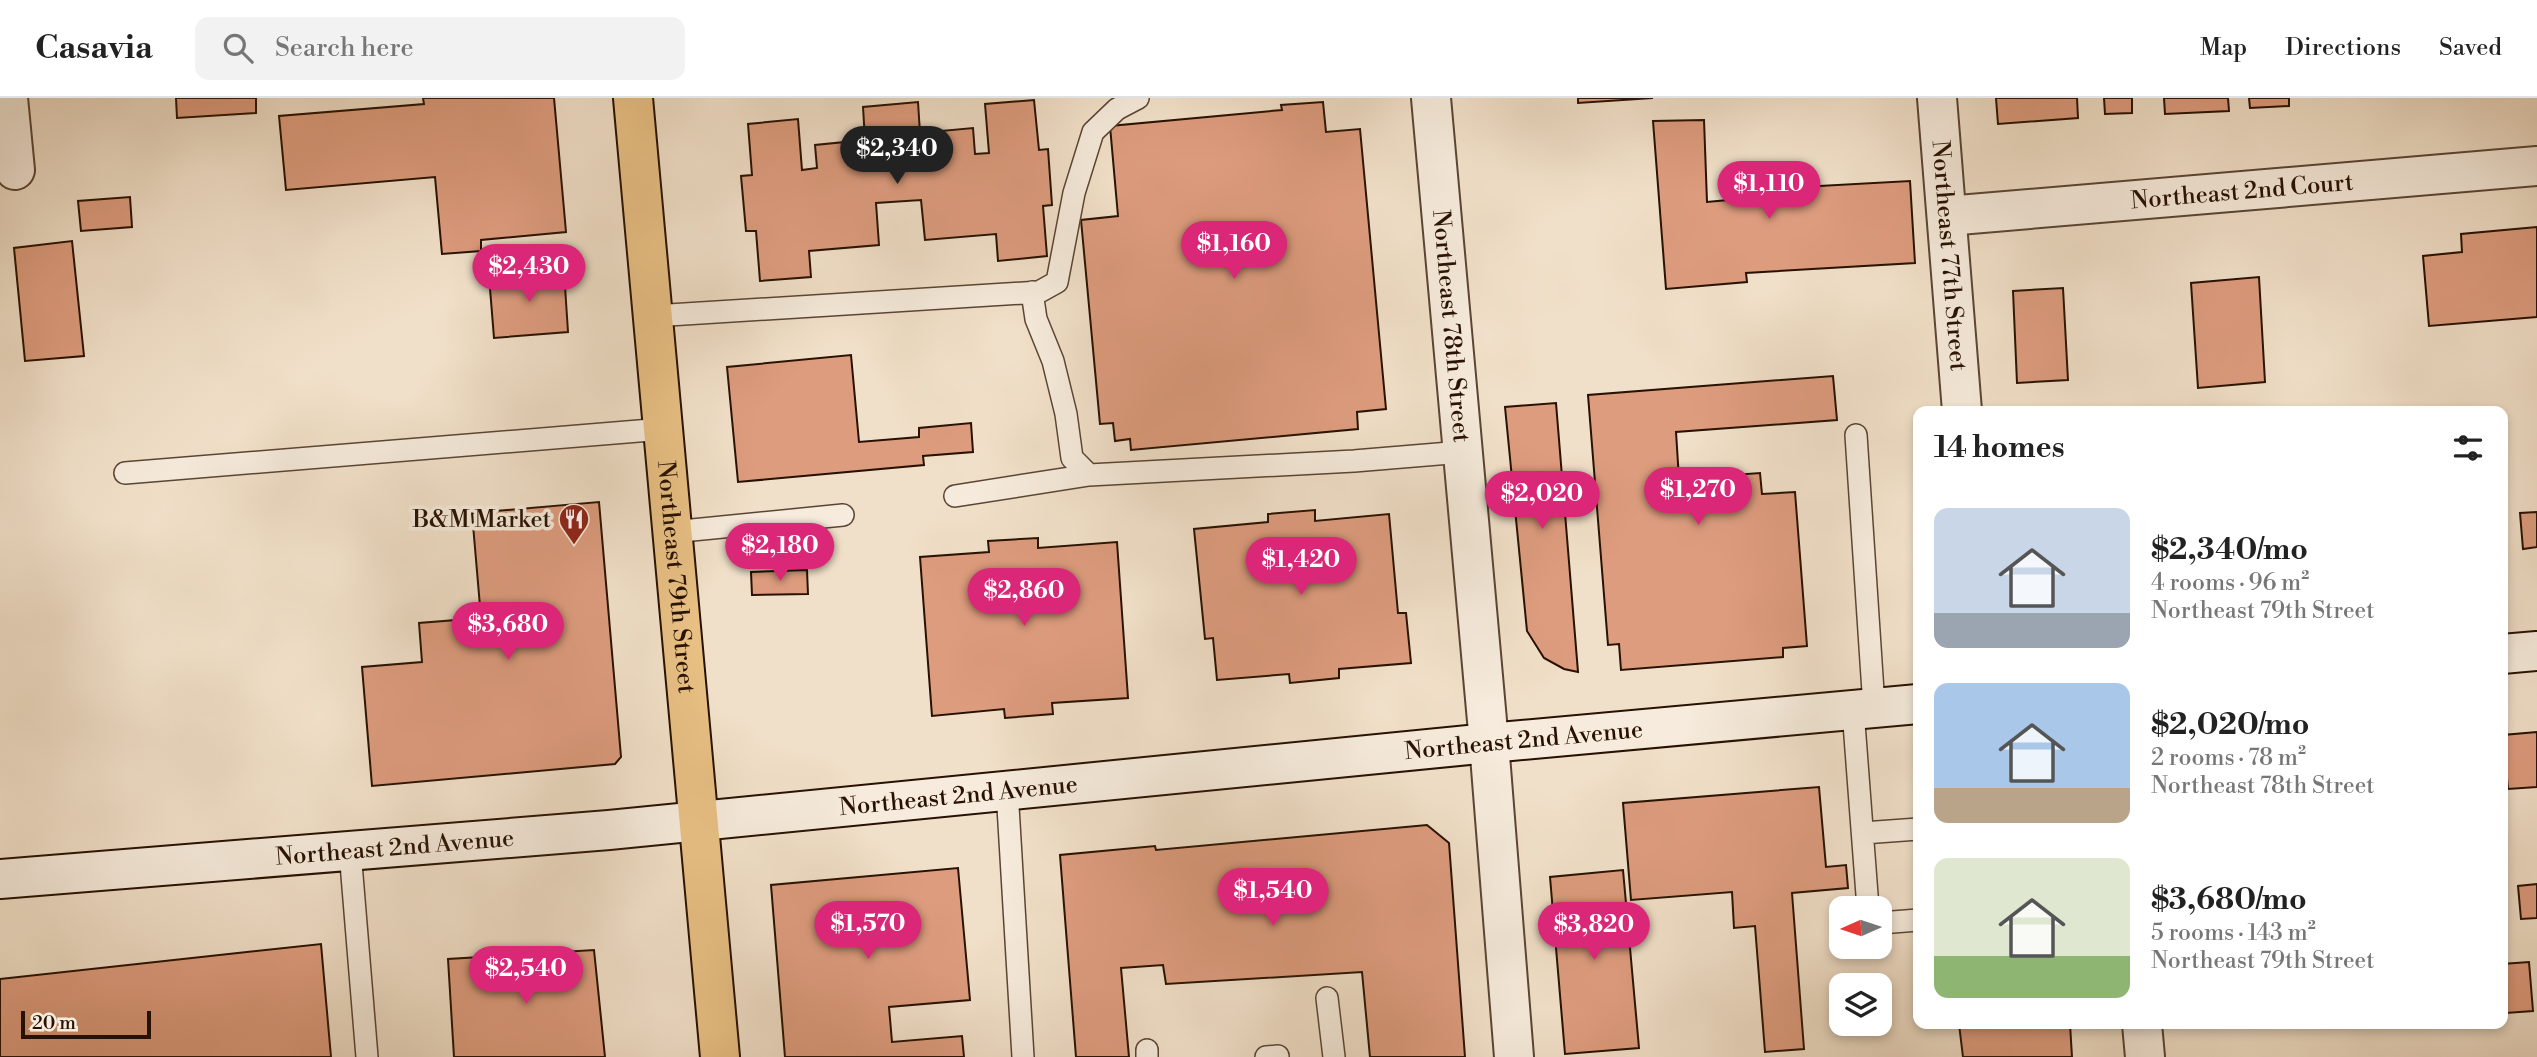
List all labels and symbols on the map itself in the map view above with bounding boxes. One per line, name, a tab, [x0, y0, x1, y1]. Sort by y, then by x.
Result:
pin: $2,340	[840, 126, 954, 186]
street label: Northeast 77th Street	[1924, 139, 1973, 372]
pin: $1,110	[1712, 162, 1826, 221]
street label: Northeast 2nd Court	[2129, 168, 2355, 216]
street label: Northeast 78th Street	[1425, 209, 1476, 444]
pin: $1,160	[1177, 222, 1291, 281]
pin: $2,430	[472, 244, 586, 304]
street label: Northeast 79th Street	[650, 460, 701, 695]
pin: $1,270	[1641, 468, 1755, 527]
pin: $2,020	[1485, 472, 1599, 531]
restaurant icon: B&M Market	[557, 502, 591, 546]
place label: B&M Market	[411, 505, 552, 535]
pin: $2,180	[723, 524, 837, 583]
pin: $1,420	[1244, 538, 1358, 597]
pin: $2,860	[967, 568, 1081, 628]
pin: $3,680	[451, 602, 565, 662]
street label: Northeast 2nd Avenue	[1403, 715, 1644, 767]
street label: Northeast 2nd Avenue	[838, 770, 1079, 823]
street label: Northeast 2nd Avenue	[274, 824, 515, 873]
pin: $1,540	[1216, 868, 1330, 928]
north arrow	[1829, 896, 1892, 959]
pin: $1,570	[811, 902, 925, 961]
pin: $3,820	[1537, 902, 1651, 962]
pin: $2,540	[469, 946, 583, 1006]
scale bar	[21, 1008, 150, 1040]

